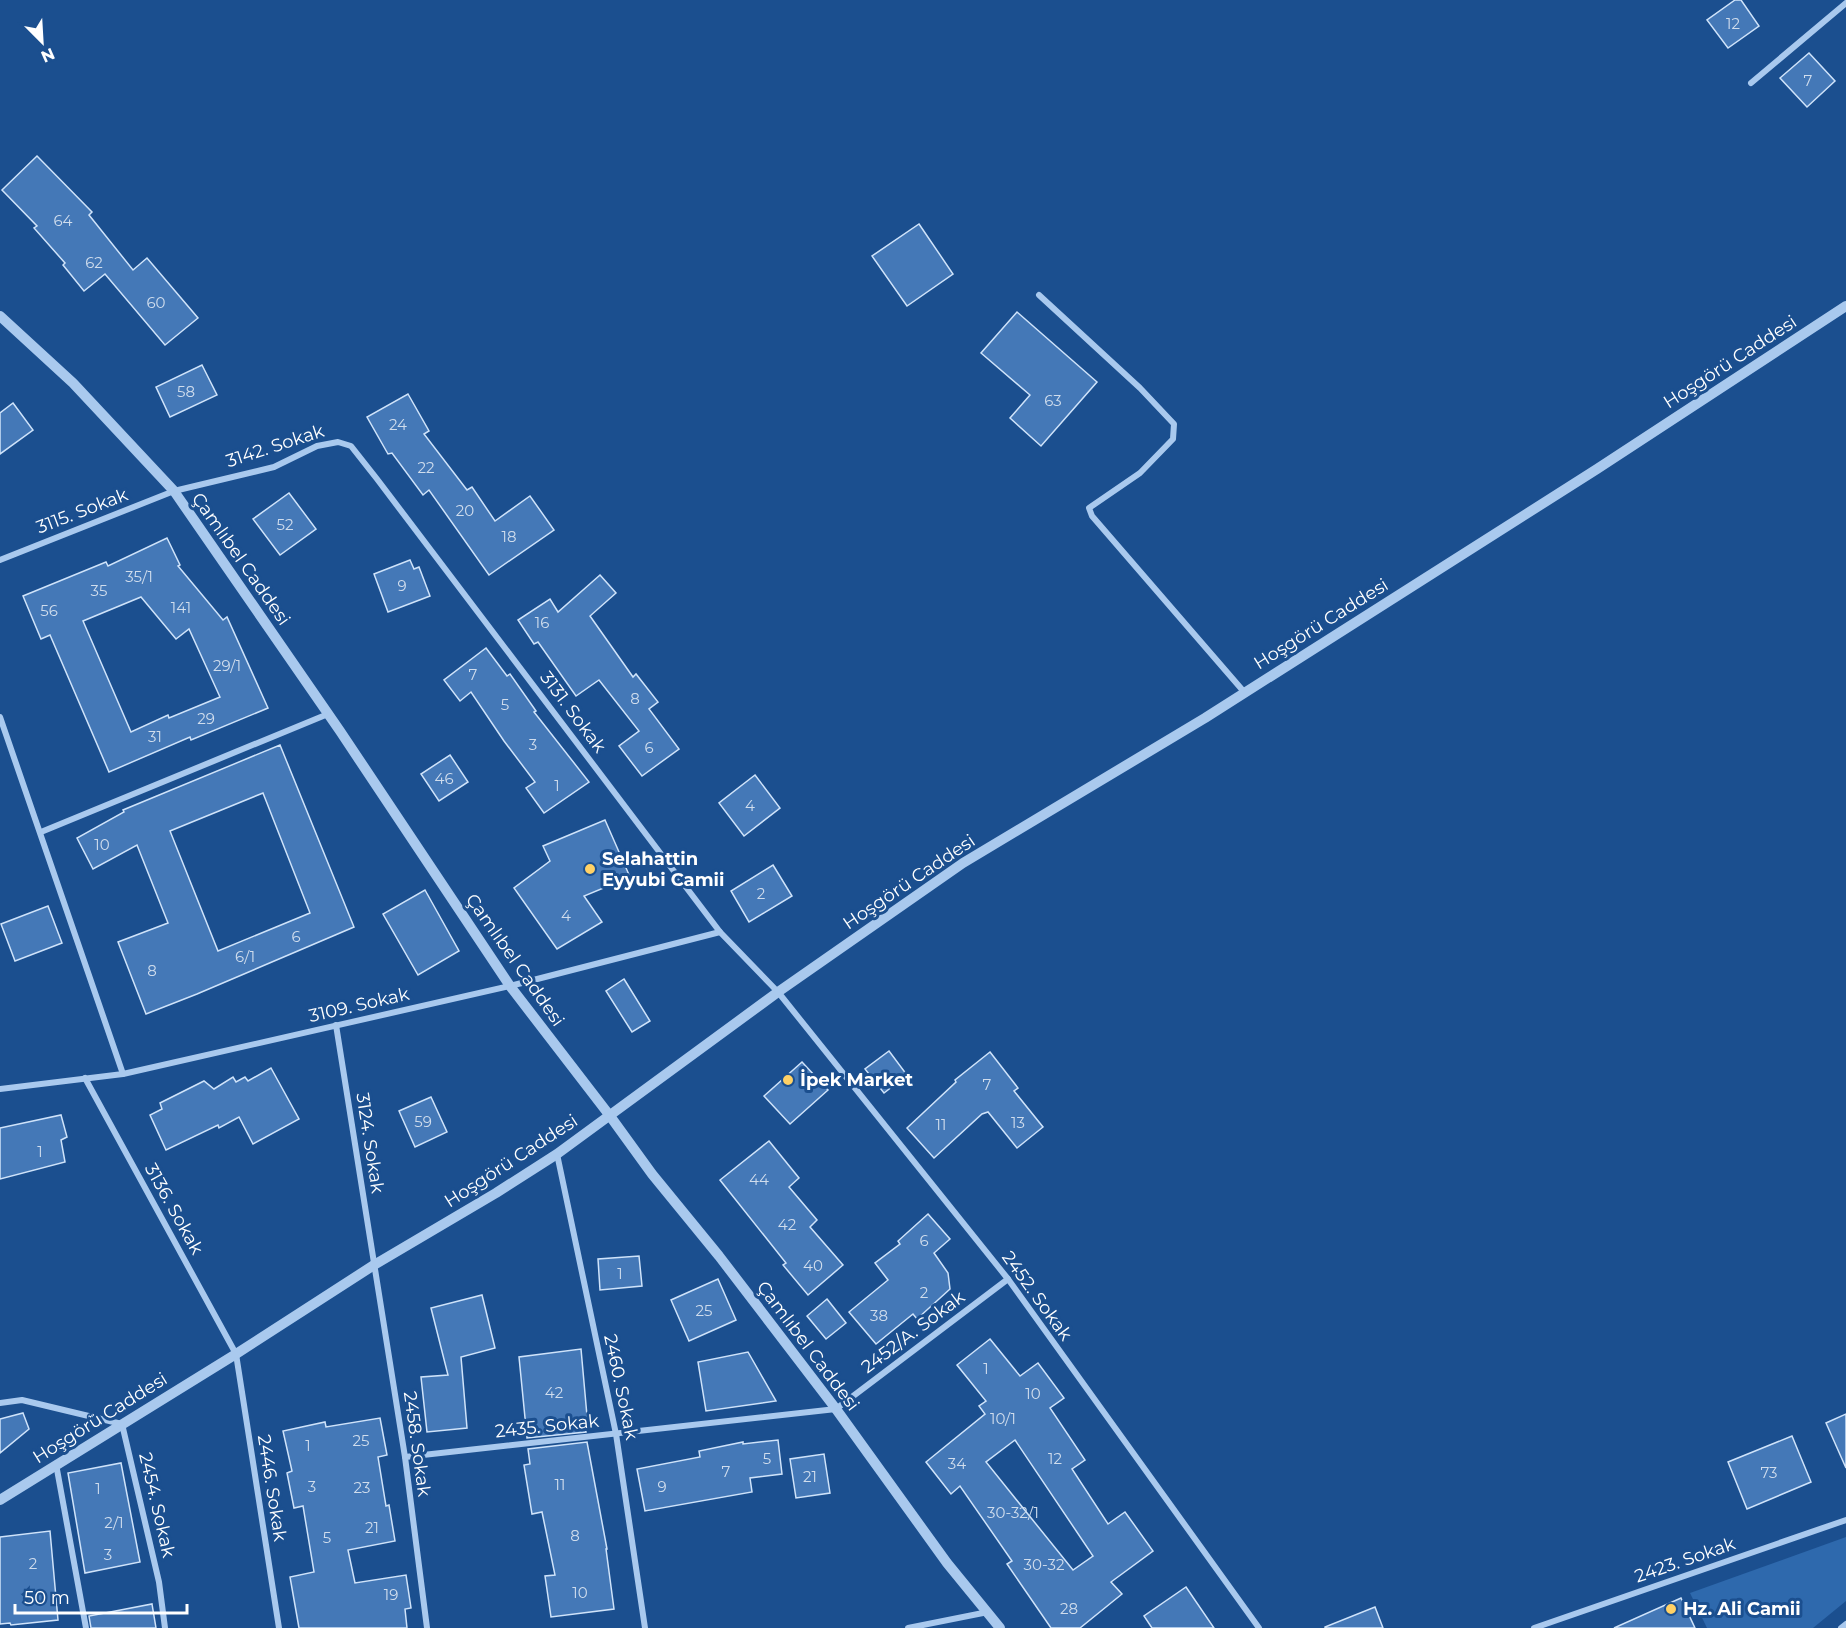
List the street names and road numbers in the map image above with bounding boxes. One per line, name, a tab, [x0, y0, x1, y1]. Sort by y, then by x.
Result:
street label: Hoşgörü Caddesi	[1659, 311, 1801, 413]
street label: 3142. Sokak	[223, 420, 327, 472]
street label: 3115. Sokak	[33, 483, 131, 539]
street label: Çamlıbel Caddesi	[187, 488, 295, 630]
street label: Hoşgörü Caddesi	[1250, 574, 1392, 674]
street label: 3131. Sokak	[535, 667, 611, 757]
street label: Hoşgörü Caddesi	[839, 830, 979, 934]
street label: Çamlıbel Caddesi	[461, 889, 569, 1031]
street label: 3109. Sokak	[307, 983, 411, 1027]
street label: 3124. Sokak	[351, 1091, 389, 1195]
street label: Hoşgörü Caddesi	[440, 1110, 582, 1212]
street label: 3136. Sokak	[140, 1160, 208, 1259]
street label: 2452. Sokak	[997, 1247, 1077, 1345]
street label: Çamlıbel Caddesi	[752, 1277, 864, 1415]
street label: 2452/A. Sokak	[857, 1286, 969, 1378]
street label: 2460. Sokak	[599, 1332, 643, 1442]
street label: Hoşgörü Caddesi	[29, 1368, 171, 1468]
street label: 2458. Sokak	[399, 1390, 435, 1498]
street label: 2435. Sokak	[494, 1410, 600, 1442]
street label: 2446. Sokak	[253, 1433, 291, 1543]
street label: 2454. Sokak	[134, 1450, 180, 1560]
street label: 2423. Sokak	[1632, 1532, 1738, 1587]

